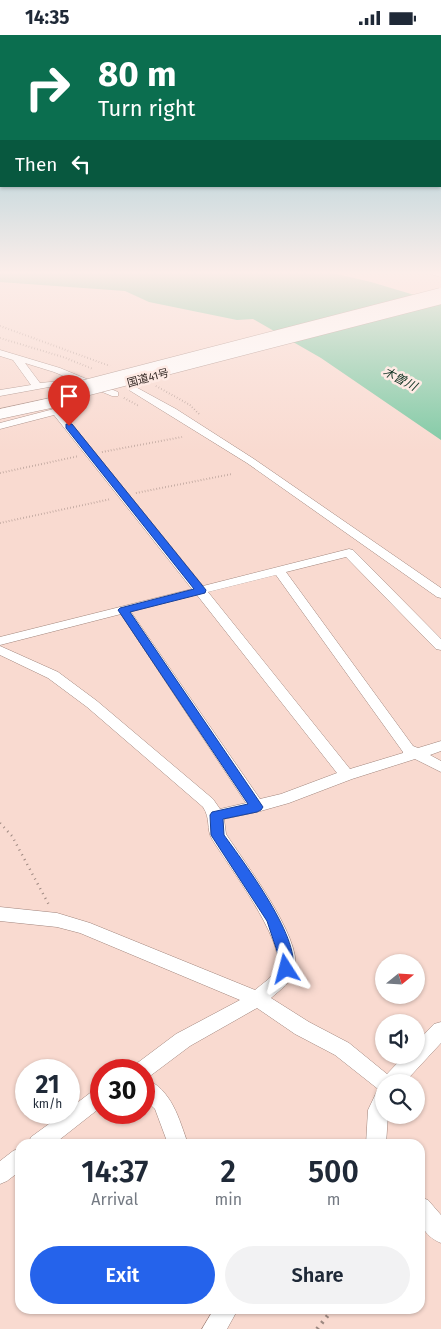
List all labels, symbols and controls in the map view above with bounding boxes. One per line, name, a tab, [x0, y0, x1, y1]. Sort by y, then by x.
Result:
text: 14:35	[25, 6, 69, 29]
text: 80 m	[98, 53, 177, 95]
icon: right	[15, 55, 80, 120]
text: Turn right	[98, 95, 195, 122]
icon: left	[67, 150, 95, 178]
text: Then	[15, 153, 57, 176]
water label: 木曽川	[381, 364, 421, 395]
street label: 国道41号	[126, 366, 170, 390]
pin	[48, 375, 90, 426]
icon: arrive	[55, 382, 83, 410]
position arrow	[259, 942, 311, 994]
north arrow	[375, 954, 425, 1004]
map controls	[375, 954, 425, 1124]
button: sound	[375, 1014, 425, 1064]
speed limit sign: 30	[90, 1059, 155, 1124]
text: 21	[36, 1070, 59, 1100]
button: search	[375, 1074, 425, 1124]
text: km/h	[33, 1097, 62, 1111]
text: 14:37	[81, 1154, 148, 1190]
text: 2	[221, 1154, 236, 1190]
text: 500	[308, 1154, 359, 1190]
text: Arrival	[91, 1190, 138, 1209]
text: min	[214, 1190, 242, 1209]
text: m	[327, 1190, 340, 1209]
button: Exit	[30, 1246, 215, 1304]
button: Share	[225, 1246, 410, 1304]

